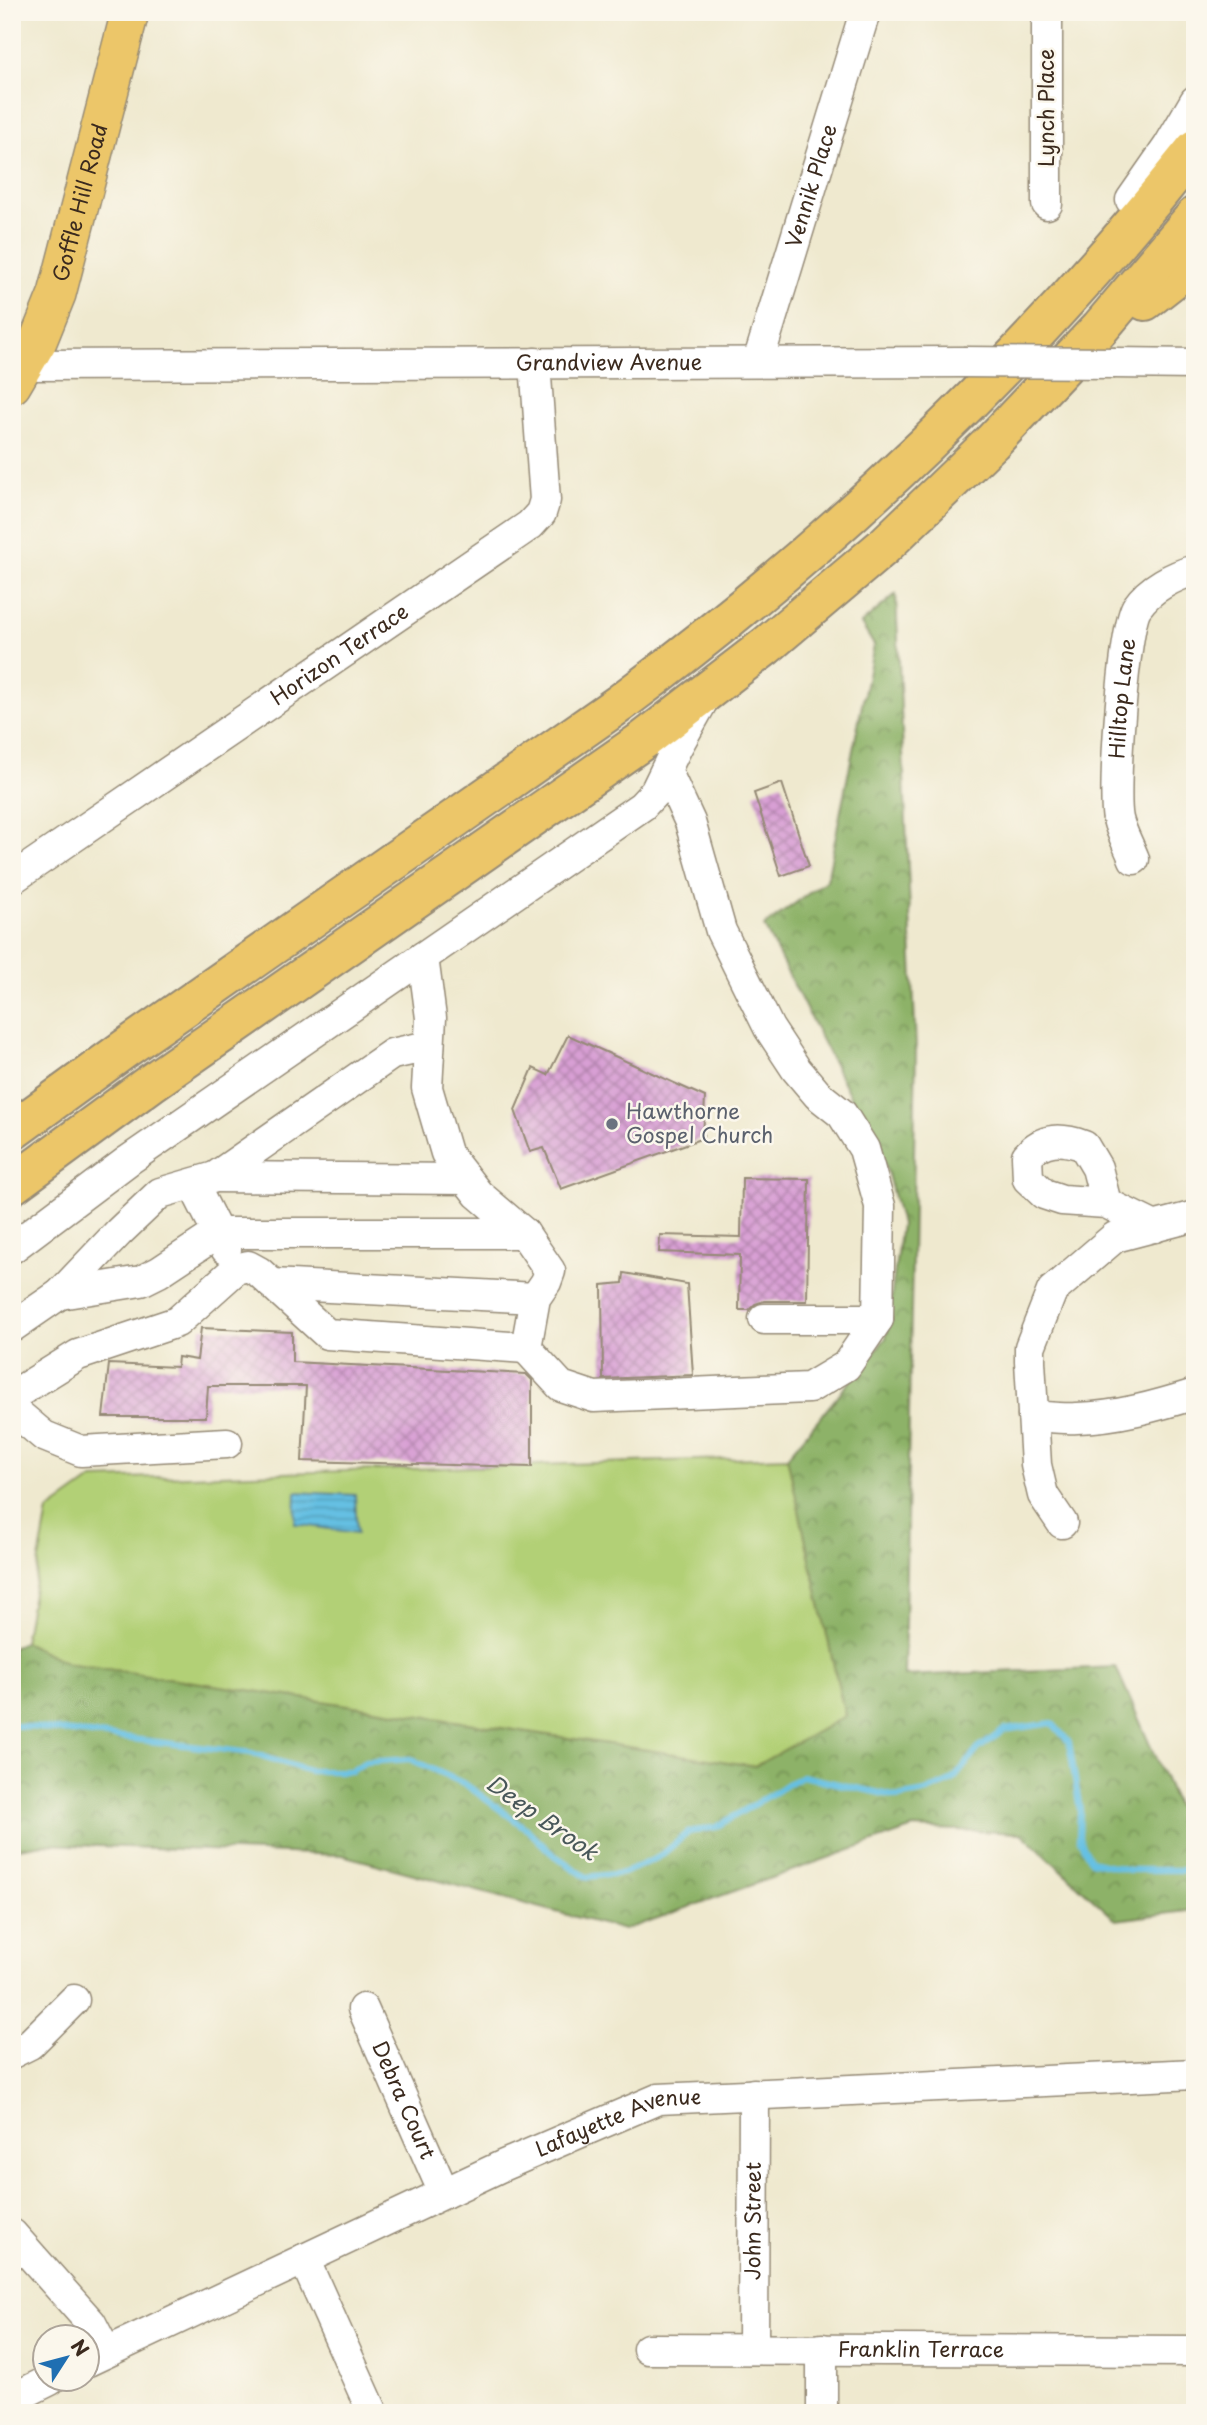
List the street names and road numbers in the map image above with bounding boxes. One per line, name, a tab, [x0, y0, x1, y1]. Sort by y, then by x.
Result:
street label: Lynch Place	[1029, 49, 1061, 167]
street label: Goffle Hill Road	[43, 120, 114, 285]
street label: Vennik Place	[776, 120, 844, 251]
street label: Grandview Avenue	[516, 345, 702, 377]
street label: Horizon Terrace	[263, 595, 414, 712]
street label: Hilltop Lane	[1099, 636, 1142, 760]
street label: Debra Court	[365, 2036, 445, 2164]
street label: Lafayette Avenue	[530, 2079, 702, 2164]
street label: John Street	[735, 2162, 768, 2280]
street label: Franklin Terrace	[838, 2332, 1004, 2364]

